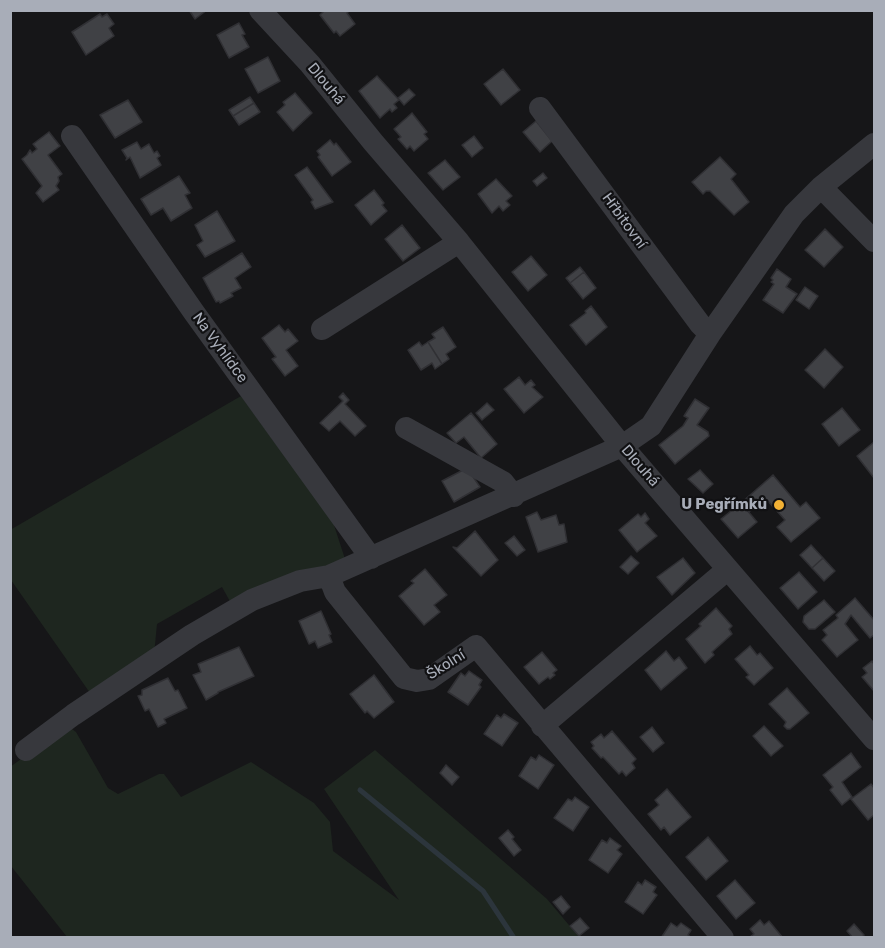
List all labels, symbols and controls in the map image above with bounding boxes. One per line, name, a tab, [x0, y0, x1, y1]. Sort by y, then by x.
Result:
street label: Dlouhá	[303, 59, 349, 109]
street label: Hřbitovní	[598, 190, 650, 252]
street label: Na Vyhlídce	[189, 309, 251, 387]
street label: Dlouhá	[617, 442, 663, 490]
place label: U Pegřímků	[681, 496, 767, 514]
marker: U Pegřímků	[772, 498, 786, 512]
street label: Školní	[424, 646, 468, 684]

